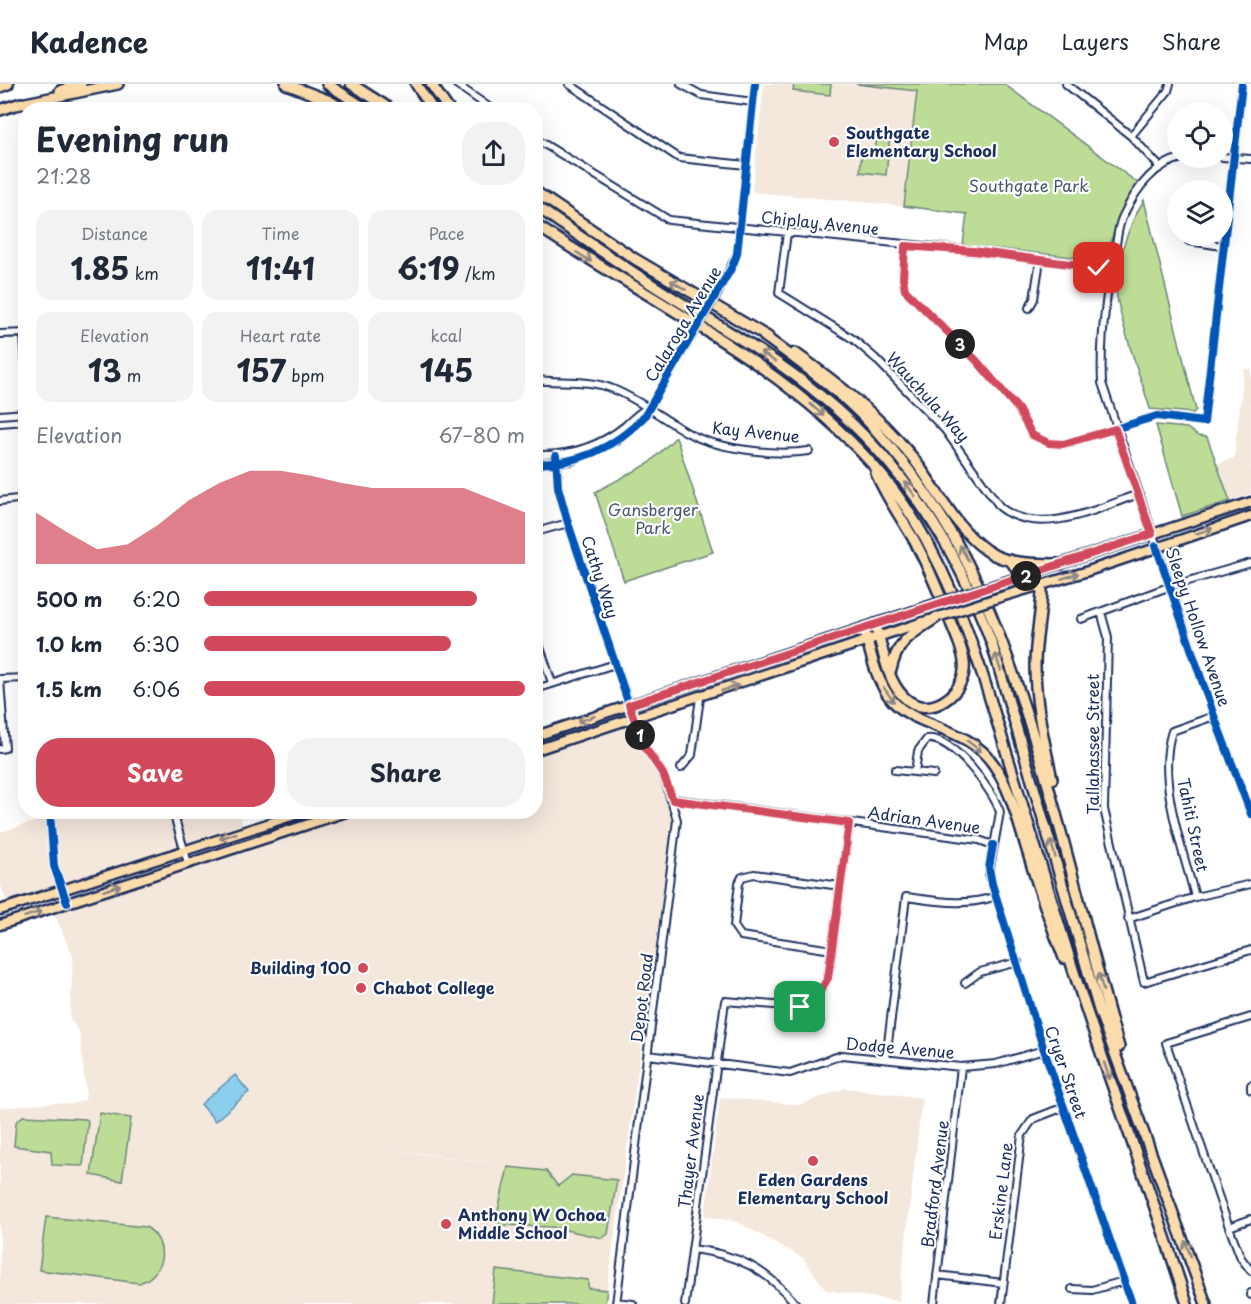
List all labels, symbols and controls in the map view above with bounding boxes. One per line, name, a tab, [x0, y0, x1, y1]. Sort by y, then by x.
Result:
text: Kadence	[30, 20, 148, 63]
text: Map	[984, 25, 1028, 57]
text: Layers	[1061, 25, 1129, 57]
text: Share	[1162, 25, 1221, 57]
map controls	[1167, 102, 1233, 246]
button: locate	[1167, 102, 1233, 168]
text: Evening run	[36, 113, 229, 163]
place label: Southgate Elementary School	[846, 120, 997, 162]
button: share	[462, 122, 525, 185]
marker: Southgate Elementary School	[827, 135, 841, 149]
text: 21:28	[36, 161, 91, 191]
park label: Southgate Park	[969, 173, 1089, 197]
button: layers	[1167, 180, 1233, 246]
street label: Chiplay Avenue	[760, 204, 880, 240]
text: Distance	[81, 221, 148, 245]
text: Time	[262, 221, 299, 245]
text: Pace	[428, 221, 465, 245]
pin	[1073, 242, 1124, 293]
text: 1.85	[70, 245, 129, 290]
text: 11:41	[246, 245, 315, 290]
text: 6:19	[397, 245, 460, 290]
one-way arrow	[576, 251, 593, 264]
icon: check	[1082, 251, 1115, 284]
text: km	[129, 261, 159, 285]
text: /km	[460, 261, 496, 285]
street label: Calaroga Avenue	[638, 261, 726, 386]
one-way arrow	[670, 278, 687, 290]
text: Elevation	[80, 323, 149, 347]
text: Heart rate	[240, 323, 321, 347]
text: kcal	[431, 323, 462, 347]
pin: 3	[945, 329, 975, 359]
text: 3	[955, 332, 965, 356]
street label: Wauchula Way	[882, 346, 976, 447]
text: 13	[88, 347, 122, 392]
text: 157	[236, 347, 286, 392]
text: 145	[420, 347, 473, 392]
one-way arrow	[760, 350, 777, 363]
text: m	[122, 363, 141, 387]
text: bpm	[286, 363, 325, 387]
one-way arrow	[809, 403, 824, 417]
street label: Kay Avenue	[711, 414, 801, 448]
text: Elevation	[36, 420, 122, 450]
text: 67–80 m	[438, 420, 525, 450]
one-way arrow	[904, 482, 916, 498]
park label: Gansberger Park	[608, 497, 699, 539]
one-way arrow	[1194, 525, 1213, 536]
street label: Cathy Way	[576, 532, 626, 621]
street label: Sleepy Hollow Avenue	[1160, 544, 1238, 710]
one-way arrow	[957, 545, 969, 562]
pin: 2	[1011, 561, 1041, 591]
text: 2	[1020, 564, 1032, 588]
one-way arrow	[1061, 570, 1080, 581]
text: 500 m	[36, 584, 103, 614]
text: 6:20	[132, 584, 180, 614]
text: 1.0 km	[36, 629, 103, 659]
text: 6:30	[132, 629, 180, 659]
one-way arrow	[992, 653, 1003, 672]
street label: Tallahassee Street	[1080, 673, 1104, 814]
text: 1.5 km	[36, 674, 102, 704]
text: 6:06	[132, 674, 180, 704]
one-way arrow	[720, 681, 739, 692]
one-way arrow	[883, 687, 895, 703]
one-way arrow	[577, 714, 596, 725]
pin: 1	[625, 720, 655, 750]
text: 1	[636, 723, 644, 747]
button: Save	[36, 738, 275, 807]
button: Share	[287, 738, 525, 807]
one-way arrow	[966, 739, 982, 752]
street label: Tahiti Street	[1172, 776, 1216, 874]
street label: Adrian Avenue	[866, 799, 982, 839]
one-way arrow	[219, 831, 238, 842]
one-way arrow	[1047, 840, 1058, 859]
one-way arrow	[102, 882, 121, 893]
one-way arrow	[23, 908, 42, 919]
street label: Depot Road	[624, 952, 658, 1044]
place label: Building 100	[250, 955, 351, 979]
marker: Building 100	[356, 961, 370, 975]
one-way arrow	[1095, 973, 1106, 992]
place label: Chabot College	[373, 975, 495, 999]
marker: Chabot College	[354, 981, 368, 995]
pin	[774, 981, 825, 1032]
icon: arrive	[783, 990, 816, 1023]
street label: Cryer Street	[1040, 1022, 1094, 1122]
street label: Dodge Avenue	[845, 1030, 956, 1064]
one-way arrow	[1103, 1061, 1114, 1080]
street label: Thayer Avenue	[671, 1092, 709, 1209]
street label: Bradford Avenue	[914, 1119, 954, 1249]
street label: Erskine Lane	[982, 1141, 1018, 1241]
marker: Eden Gardens Elementary School	[806, 1154, 820, 1168]
place label: Eden Gardens Elementary School	[738, 1167, 888, 1209]
place label: Anthony W Ochoa Middle School	[458, 1202, 607, 1244]
marker: Anthony W Ochoa Middle School	[439, 1217, 453, 1231]
one-way arrow	[1181, 1240, 1192, 1258]

